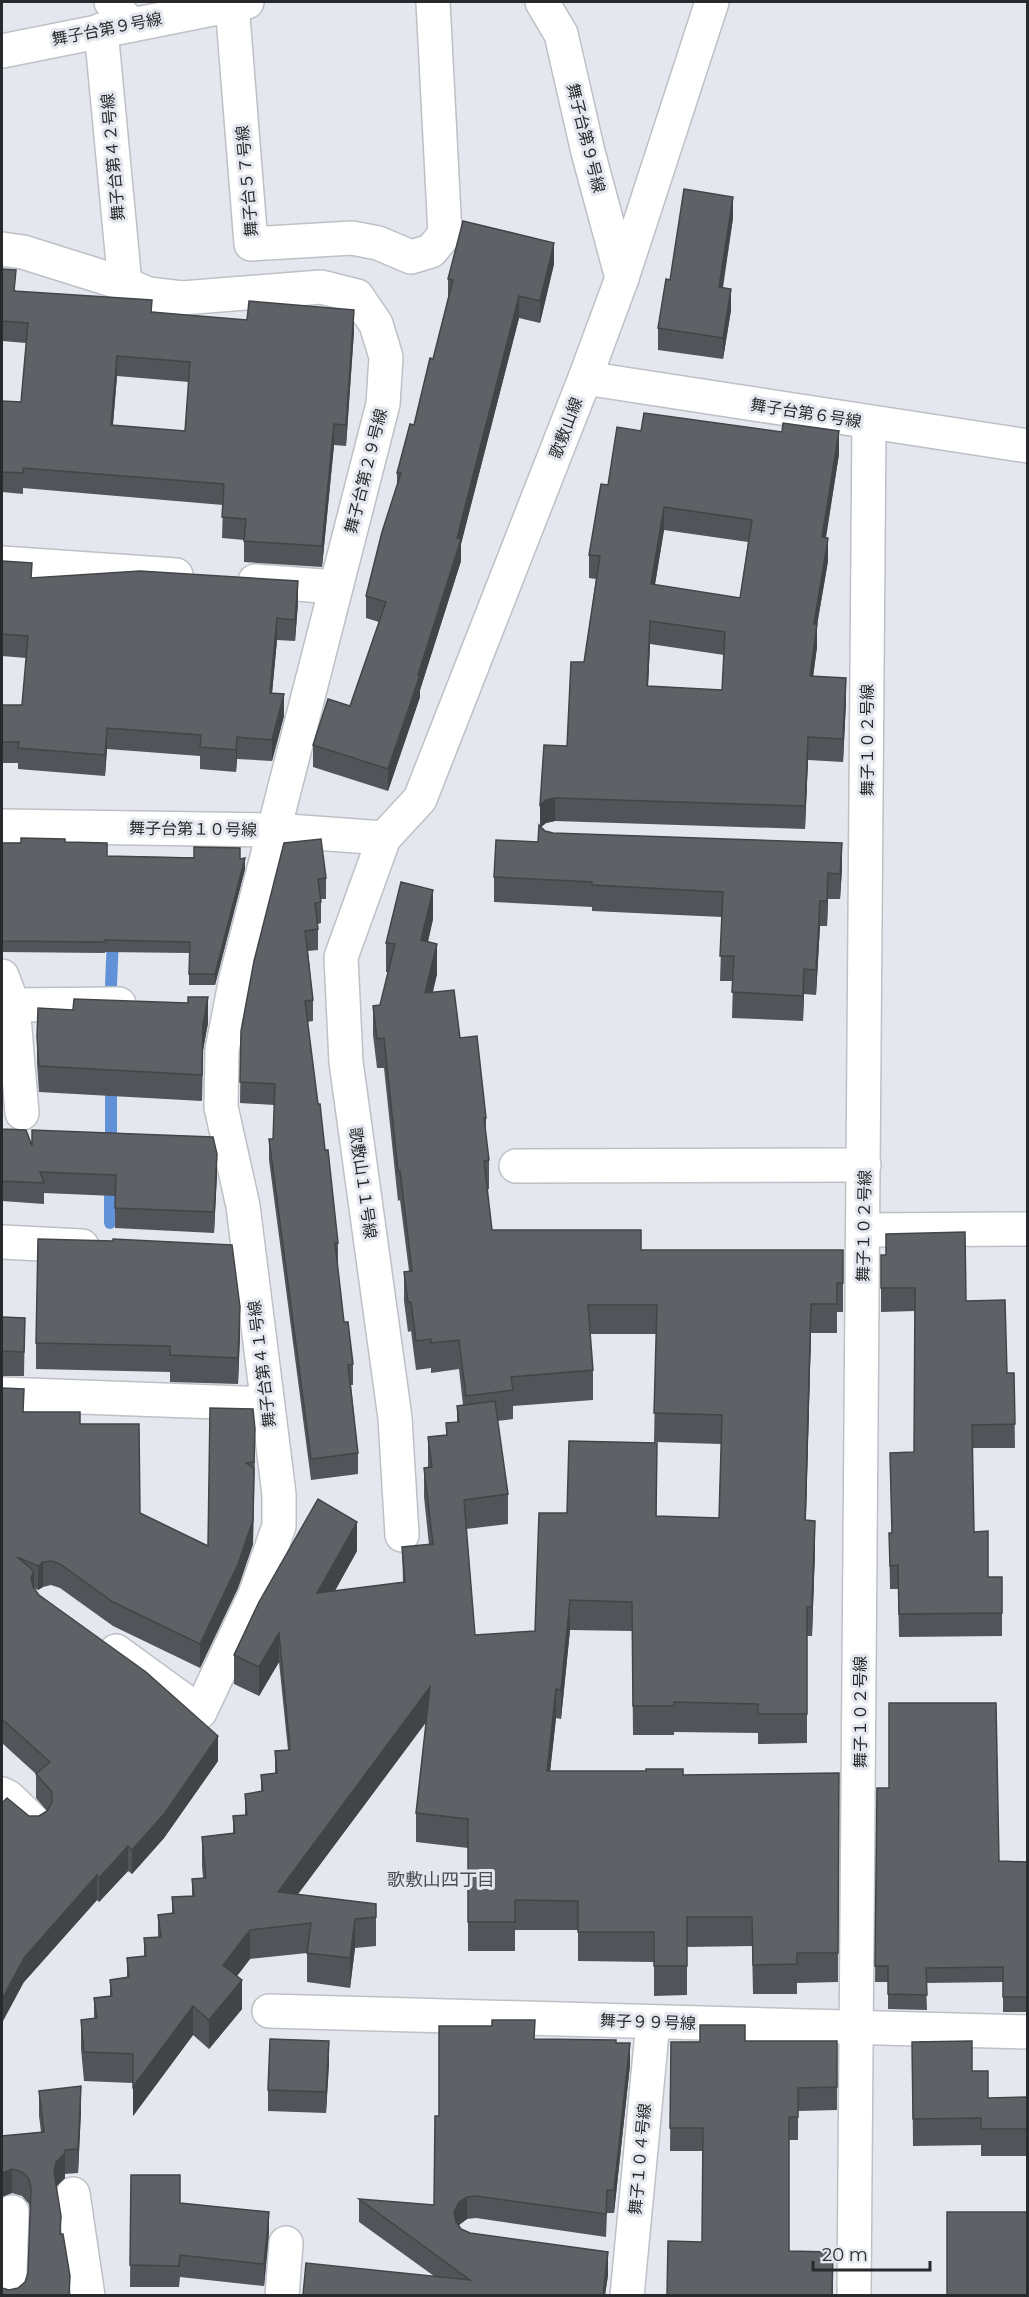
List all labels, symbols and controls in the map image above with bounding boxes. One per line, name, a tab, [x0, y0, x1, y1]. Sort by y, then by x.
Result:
street label: 舞子台第９号線	[50, 9, 164, 49]
street label: 舞子台第９号線	[563, 81, 609, 195]
street label: 舞子台第４２号線	[98, 92, 128, 222]
street label: 舞子台５７号線	[233, 124, 261, 238]
street label: 歌敷山線	[546, 395, 586, 461]
street label: 舞子台第６号線	[749, 395, 863, 431]
street label: 舞子台第２９号線	[341, 407, 391, 535]
street label: 舞子１０２号線	[858, 684, 877, 796]
street label: 舞子台第１０号線	[129, 818, 257, 840]
street label: 歌敷山１１号線	[346, 1126, 380, 1240]
street label: 舞子１０２号線	[854, 1170, 874, 1282]
street label: 舞子台第４１号線	[245, 1299, 279, 1429]
street label: 舞子１０２号線	[851, 1656, 870, 1768]
district label: 歌敷山四丁目	[387, 1869, 495, 1891]
street label: 舞子９９号線	[600, 2011, 696, 2033]
street label: 舞子１０４号線	[626, 2102, 654, 2216]
scale bar	[813, 2234, 930, 2272]
text: 20 m	[822, 2244, 868, 2266]

